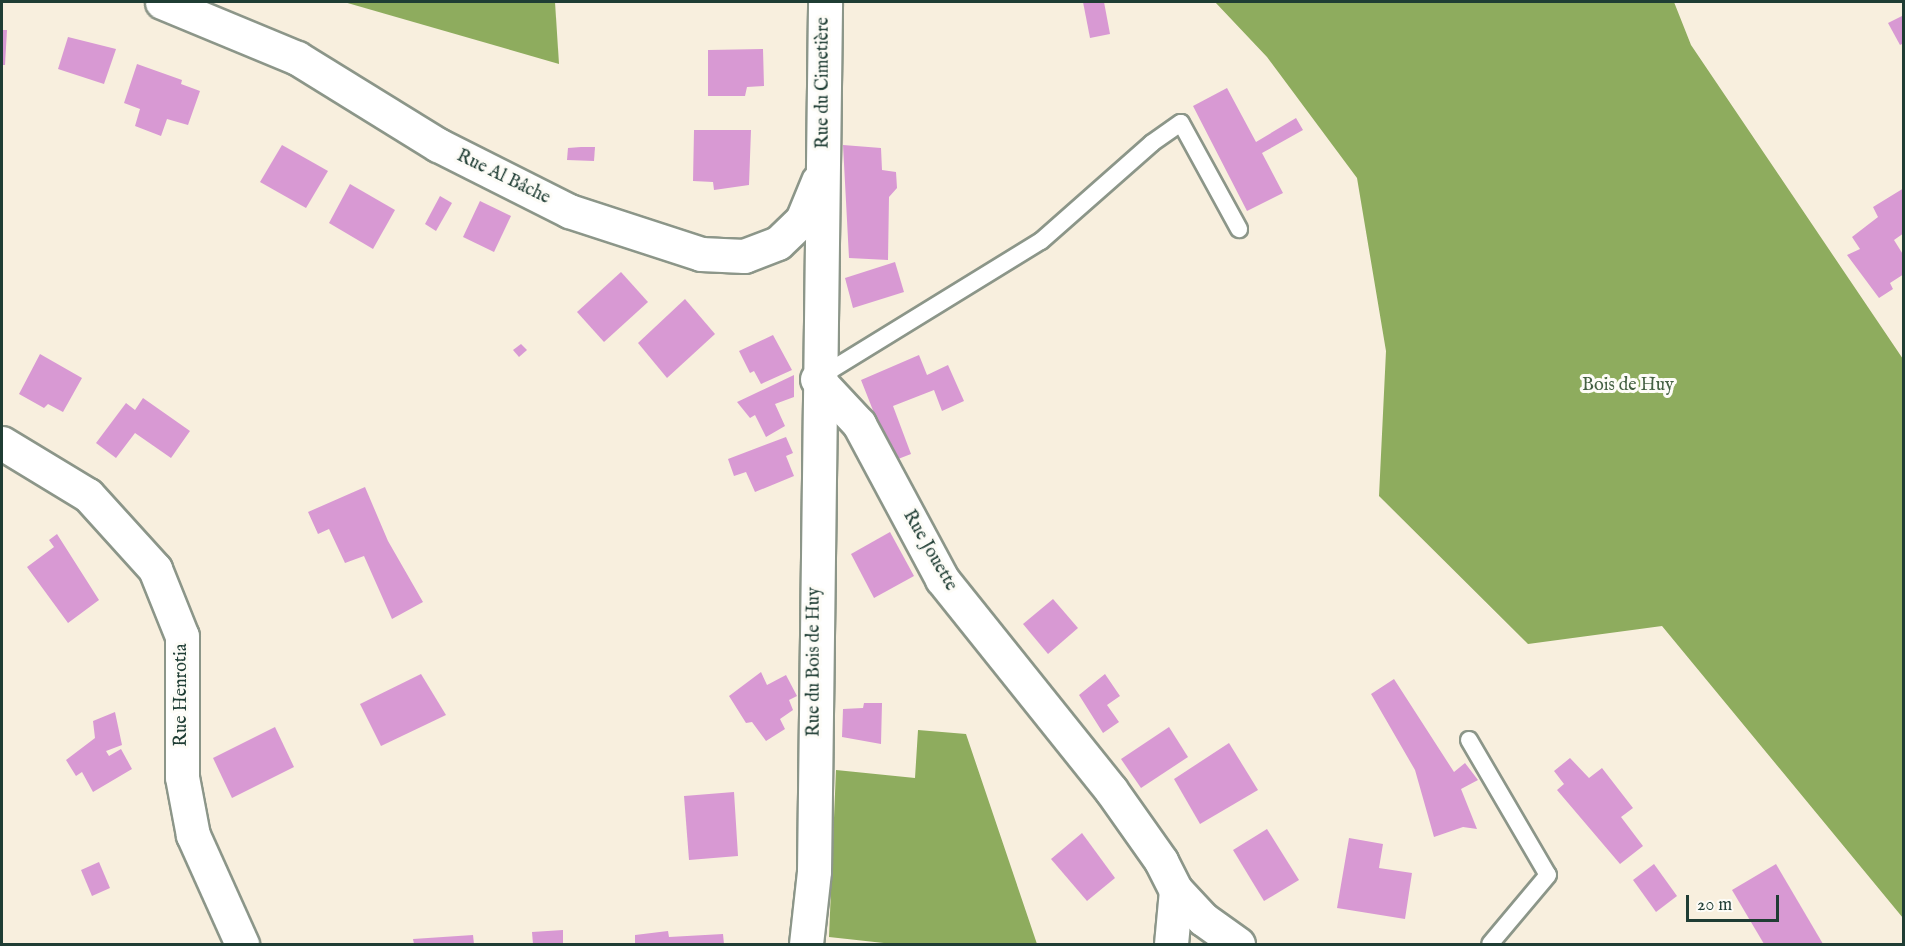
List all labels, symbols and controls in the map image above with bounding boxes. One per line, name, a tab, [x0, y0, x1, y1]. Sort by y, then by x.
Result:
street label: Rue du Cimetière	[813, 17, 835, 149]
street label: Rue Al Bâche	[453, 146, 553, 210]
park label: Bois de Huy	[1582, 375, 1674, 397]
street label: Rue Jouette	[897, 507, 961, 595]
street label: Rue du Bois de Huy	[804, 587, 826, 737]
street label: Rue Henrotia	[171, 643, 193, 747]
scale bar	[1689, 883, 1782, 921]
text: 20 m	[1697, 894, 1732, 917]

